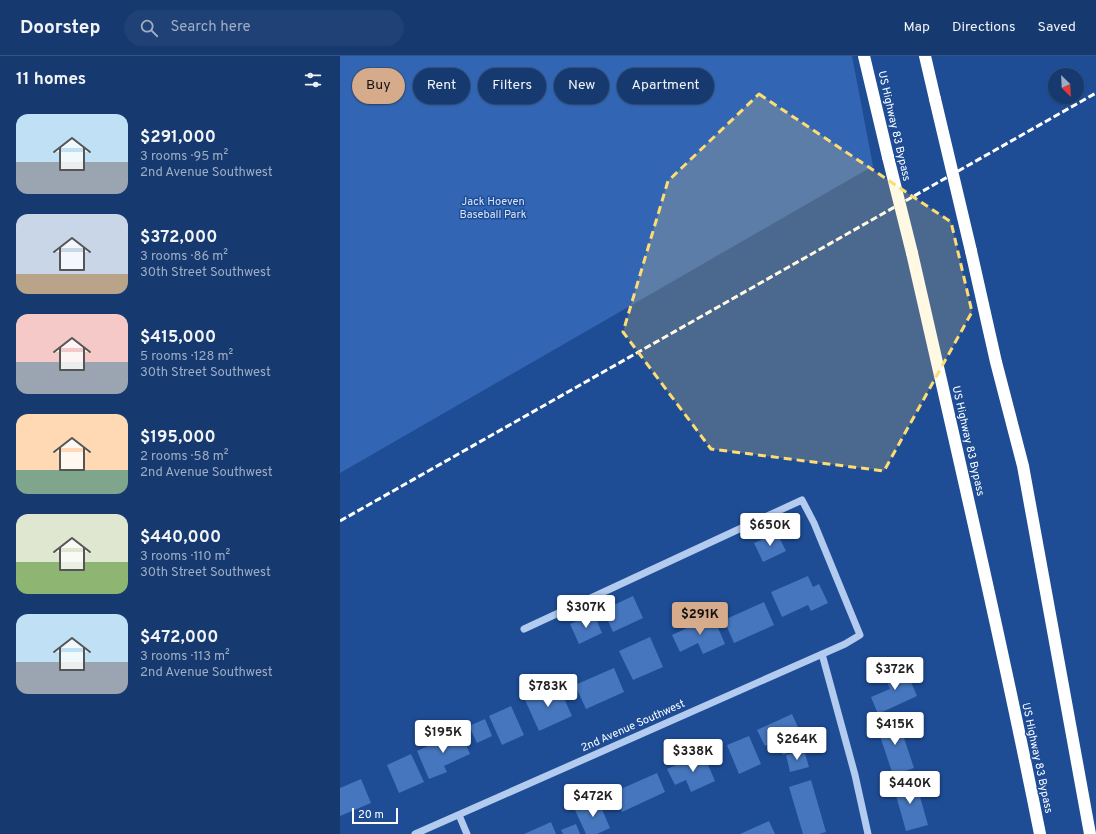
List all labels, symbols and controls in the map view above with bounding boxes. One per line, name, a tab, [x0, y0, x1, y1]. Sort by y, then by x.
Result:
search box	[124, 10, 404, 46]
text: Doorstep	[20, 16, 100, 40]
icon: search	[138, 17, 160, 39]
text: Search here	[170, 18, 251, 37]
text: Map	[904, 19, 930, 36]
text: Directions	[952, 19, 1016, 36]
text: Saved	[1038, 19, 1076, 36]
chip: Buy	[352, 68, 405, 104]
chip: Rent	[413, 68, 470, 104]
chip: Filters	[478, 68, 546, 104]
chip: New	[554, 68, 609, 104]
chip: Apartment	[617, 68, 714, 104]
north arrow	[1048, 68, 1084, 104]
map controls	[1048, 68, 1084, 104]
text: 11 homes	[16, 69, 86, 91]
icon: filters	[302, 69, 324, 91]
street label: US Highway 83 Bypass	[875, 70, 913, 182]
text: $291,000	[140, 127, 216, 149]
icon: home	[48, 130, 96, 178]
text: 3 rooms · 95 m²	[140, 149, 228, 165]
text: 2nd Avenue Southwest	[140, 165, 273, 181]
park label: Jack Hoeven Baseball Park	[459, 195, 527, 222]
text: $372,000	[140, 227, 217, 249]
icon: home	[48, 230, 96, 278]
text: 3 rooms · 86 m²	[140, 249, 228, 265]
text: 30th Street Southwest	[140, 265, 271, 281]
text: $415,000	[140, 327, 216, 349]
icon: home	[48, 330, 96, 378]
text: 5 rooms · 128 m²	[140, 349, 233, 365]
text: 30th Street Southwest	[140, 365, 271, 381]
street label: US Highway 83 Bypass	[949, 385, 987, 497]
text: $195,000	[140, 427, 216, 449]
icon: home	[48, 430, 96, 478]
text: 2 rooms · 58 m²	[140, 449, 228, 465]
text: 2nd Avenue Southwest	[140, 465, 273, 481]
pin: $650K	[742, 513, 798, 547]
text: $650K	[749, 518, 791, 534]
text: $440,000	[140, 527, 221, 549]
icon: home	[48, 530, 96, 578]
text: 3 rooms · 110 m²	[140, 549, 230, 565]
text: 30th Street Southwest	[140, 565, 271, 581]
pin: $307K	[558, 595, 614, 629]
text: $307K	[566, 600, 606, 616]
pin: $291K	[672, 602, 728, 636]
text: $291K	[681, 607, 719, 623]
text: $472,000	[140, 627, 218, 649]
icon: home	[48, 630, 96, 678]
text: 3 rooms · 113 m²	[140, 649, 230, 665]
pin: $372K	[867, 657, 923, 691]
text: $372K	[875, 662, 915, 678]
text: 2nd Avenue Southwest	[140, 665, 273, 681]
pin: $783K	[520, 674, 576, 708]
text: $783K	[528, 679, 568, 695]
street label: 2nd Avenue Southwest	[579, 697, 687, 755]
street label: US Highway 83 Bypass	[1018, 701, 1056, 815]
pin: $415K	[867, 712, 923, 746]
text: $415K	[876, 717, 914, 733]
pin: $195K	[415, 720, 471, 754]
text: $195K	[424, 725, 462, 741]
pin: $264K	[769, 727, 825, 761]
text: $264K	[776, 732, 818, 748]
pin: $338K	[665, 739, 721, 773]
text: $338K	[673, 744, 713, 760]
pin: $440K	[882, 771, 938, 805]
text: $440K	[889, 776, 931, 792]
pin: $472K	[565, 784, 621, 818]
text: $472K	[573, 789, 613, 805]
scale bar	[352, 806, 398, 825]
text: 20 m	[358, 808, 384, 822]

